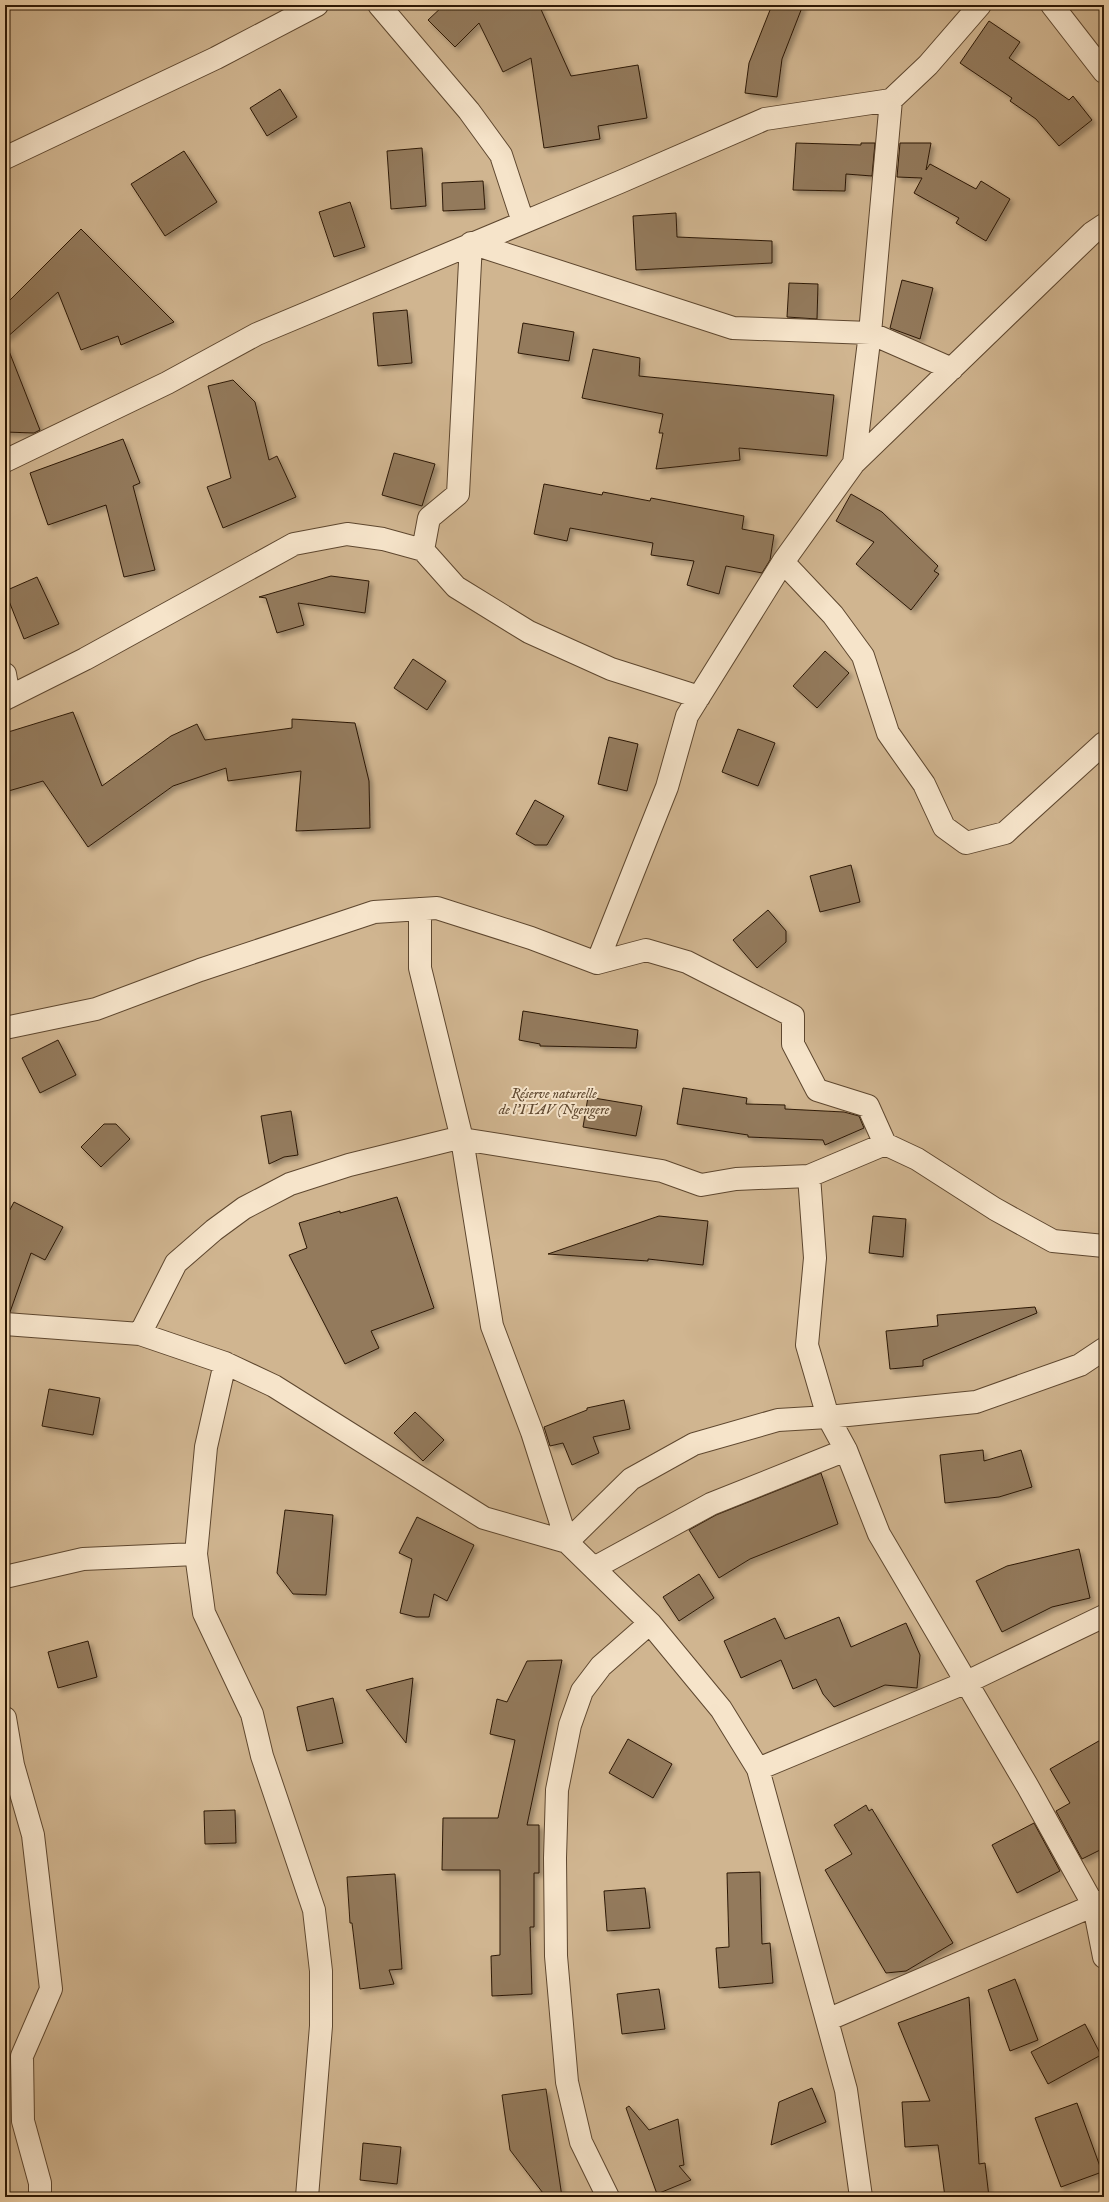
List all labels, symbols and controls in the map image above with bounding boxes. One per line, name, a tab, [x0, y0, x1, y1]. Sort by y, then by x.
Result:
park label: Réserve naturelle de l'ITAV (Ngengere	[498, 1085, 610, 1120]

